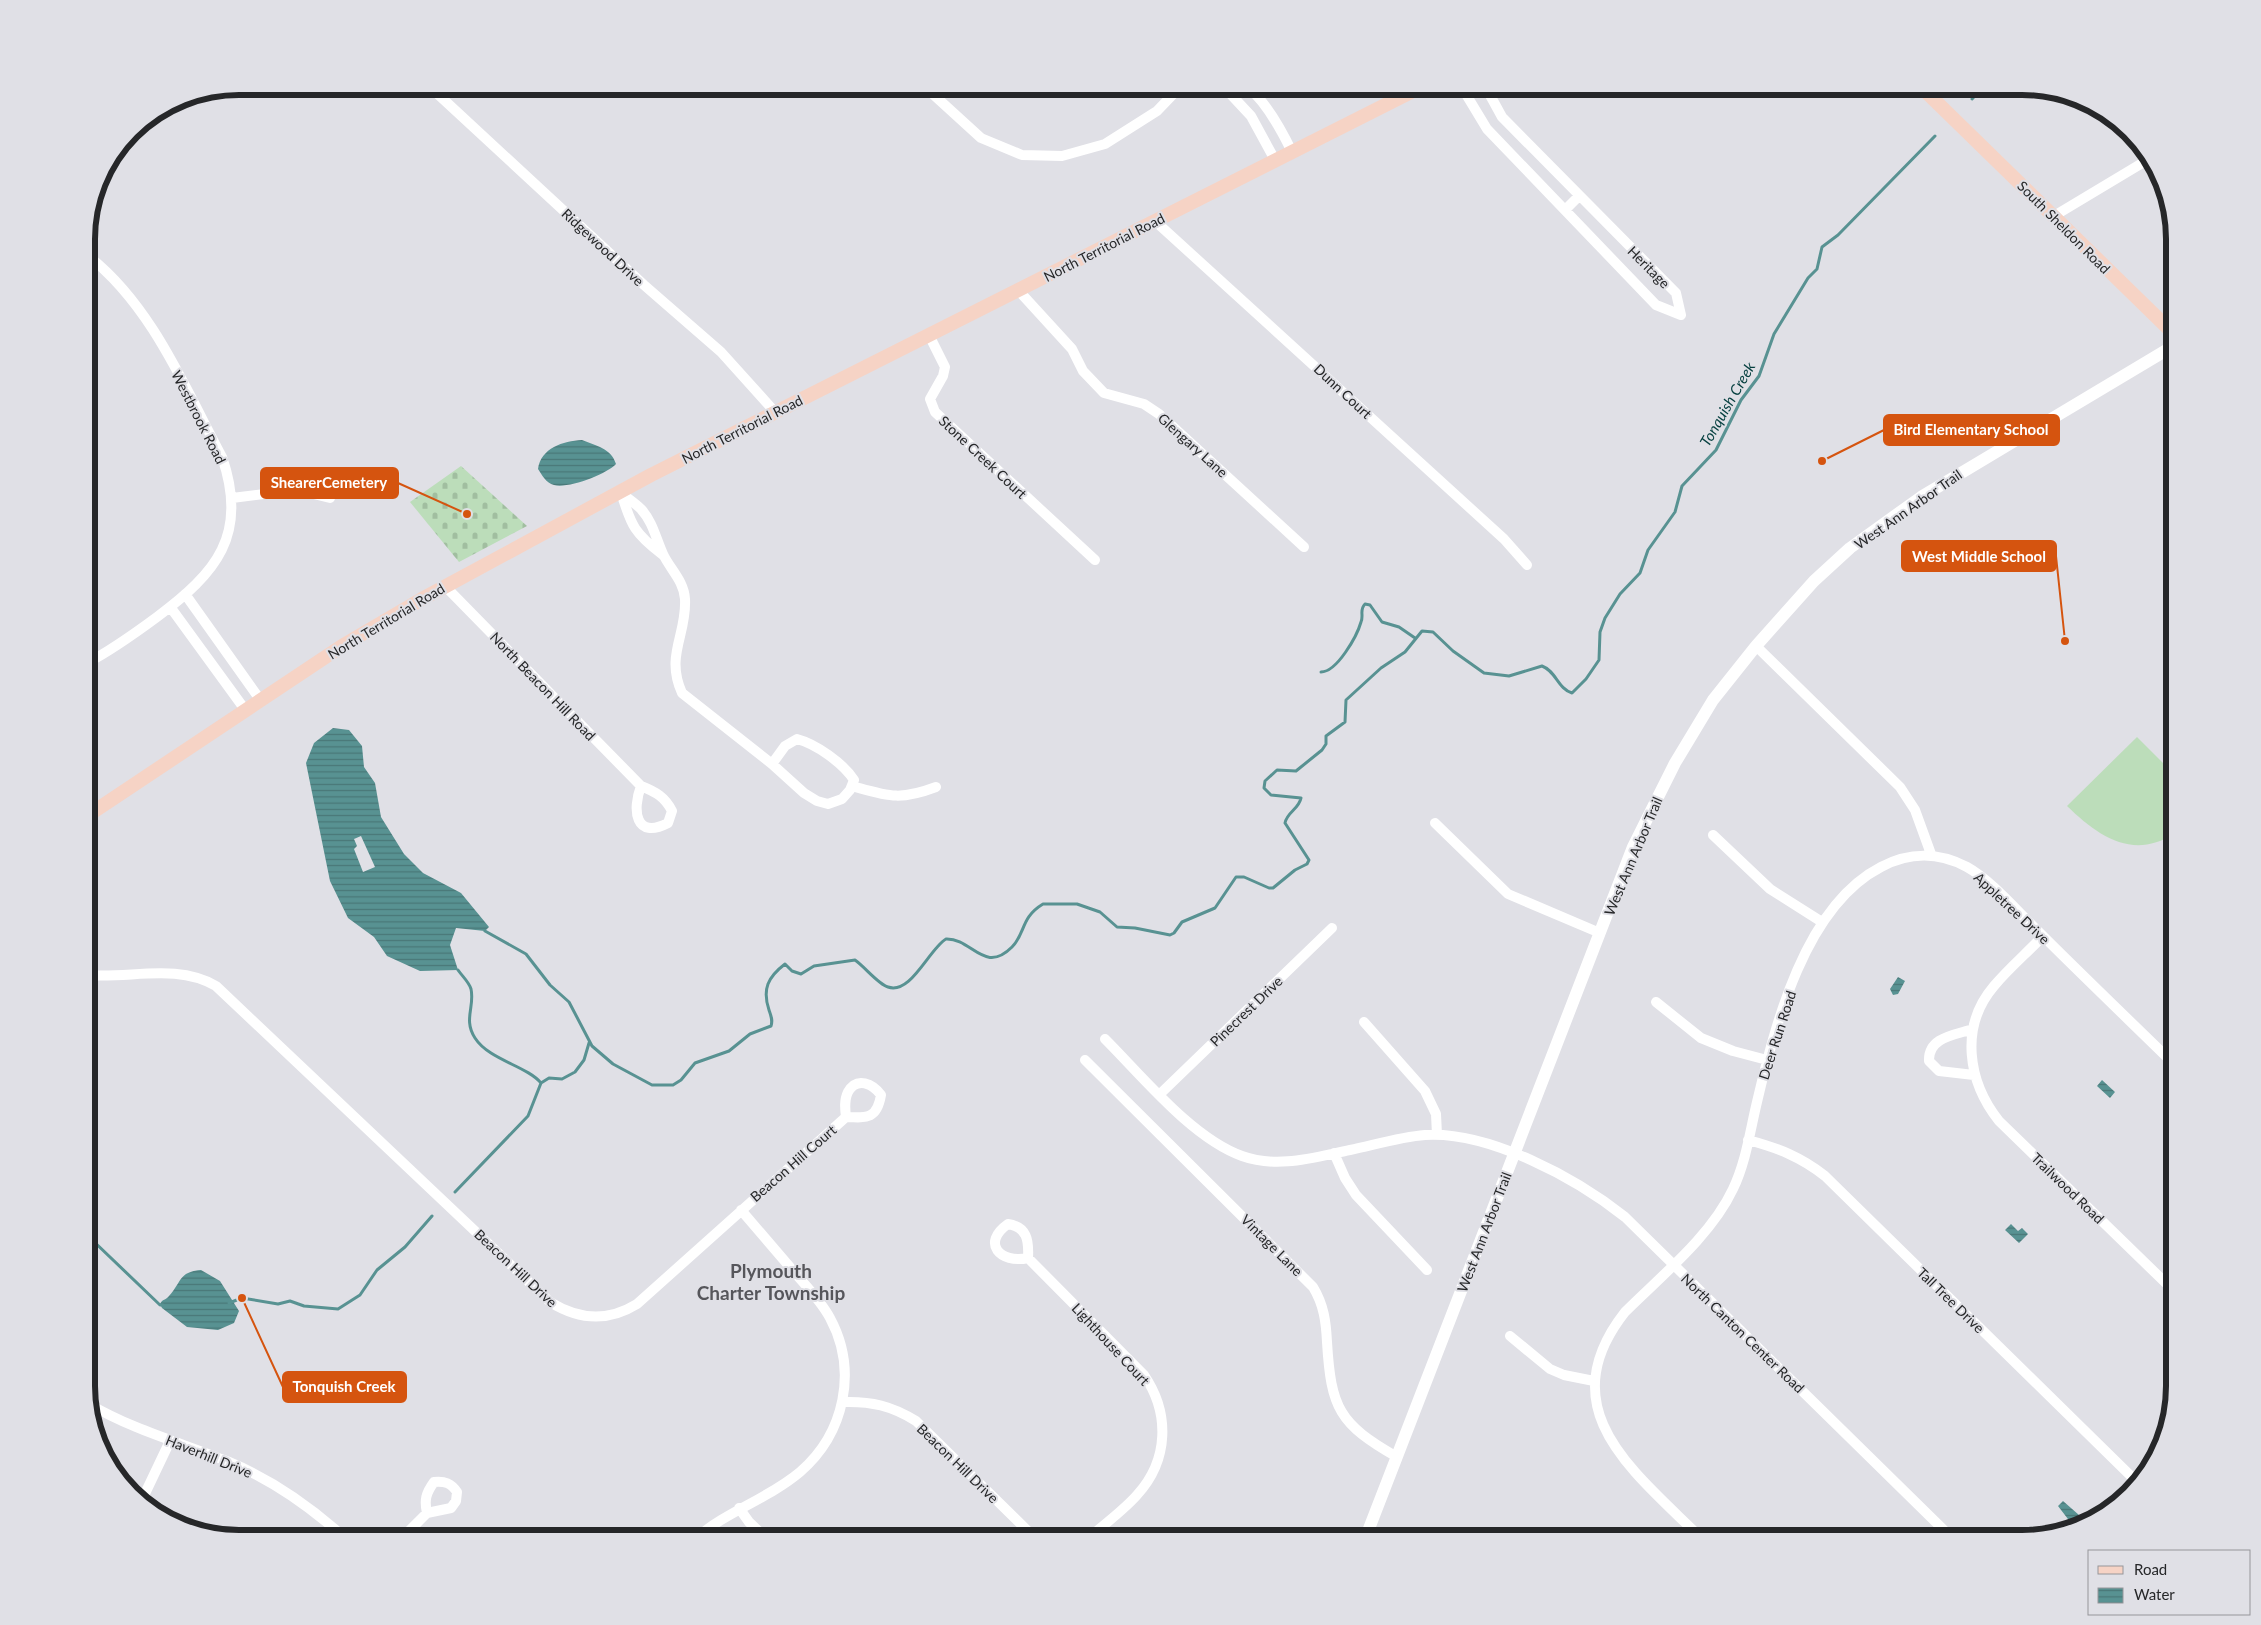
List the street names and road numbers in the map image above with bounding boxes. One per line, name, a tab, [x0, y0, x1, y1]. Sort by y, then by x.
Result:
street label: South Sheldon Road	[2014, 177, 2114, 277]
street label: Ridgewood Drive	[558, 205, 648, 289]
street label: North Territorial Road	[1041, 209, 1167, 285]
street label: Heritage	[1624, 242, 1674, 292]
street label: Dunn Court	[1311, 360, 1375, 422]
street label: Westbrook Road	[168, 367, 230, 467]
street label: North Territorial Road	[679, 391, 805, 467]
street label: Glengary Lane	[1155, 409, 1231, 481]
street label: Stone Creek Court	[936, 412, 1030, 502]
street label: West Ann Arbor Trail	[1851, 466, 1965, 552]
street label: North Territorial Road	[325, 579, 447, 663]
street label: North Beacon Hill Road	[487, 628, 599, 744]
street label: West Ann Arbor Trail	[1600, 794, 1666, 918]
street label: Appletree Drive	[1971, 869, 2053, 947]
street label: Pinecrest Drive	[1206, 972, 1286, 1050]
street label: Deer Run Road	[1755, 988, 1799, 1082]
street label: Beacon Hill Court	[747, 1121, 839, 1205]
street label: Trailwood Road	[2028, 1149, 2108, 1227]
street label: West Ann Arbor Trail	[1453, 1170, 1515, 1294]
street label: Vintage Lane	[1238, 1211, 1306, 1279]
street label: Beacon Hill Drive	[471, 1225, 561, 1311]
street label: Tall Tree Drive	[1914, 1264, 1988, 1336]
street label: North Canton Center Road	[1678, 1270, 1808, 1396]
street label: Lighthouse Court	[1069, 1299, 1153, 1389]
street label: Beacon Hill Drive	[914, 1420, 1002, 1506]
street label: Haverhill Drive	[163, 1431, 255, 1481]

